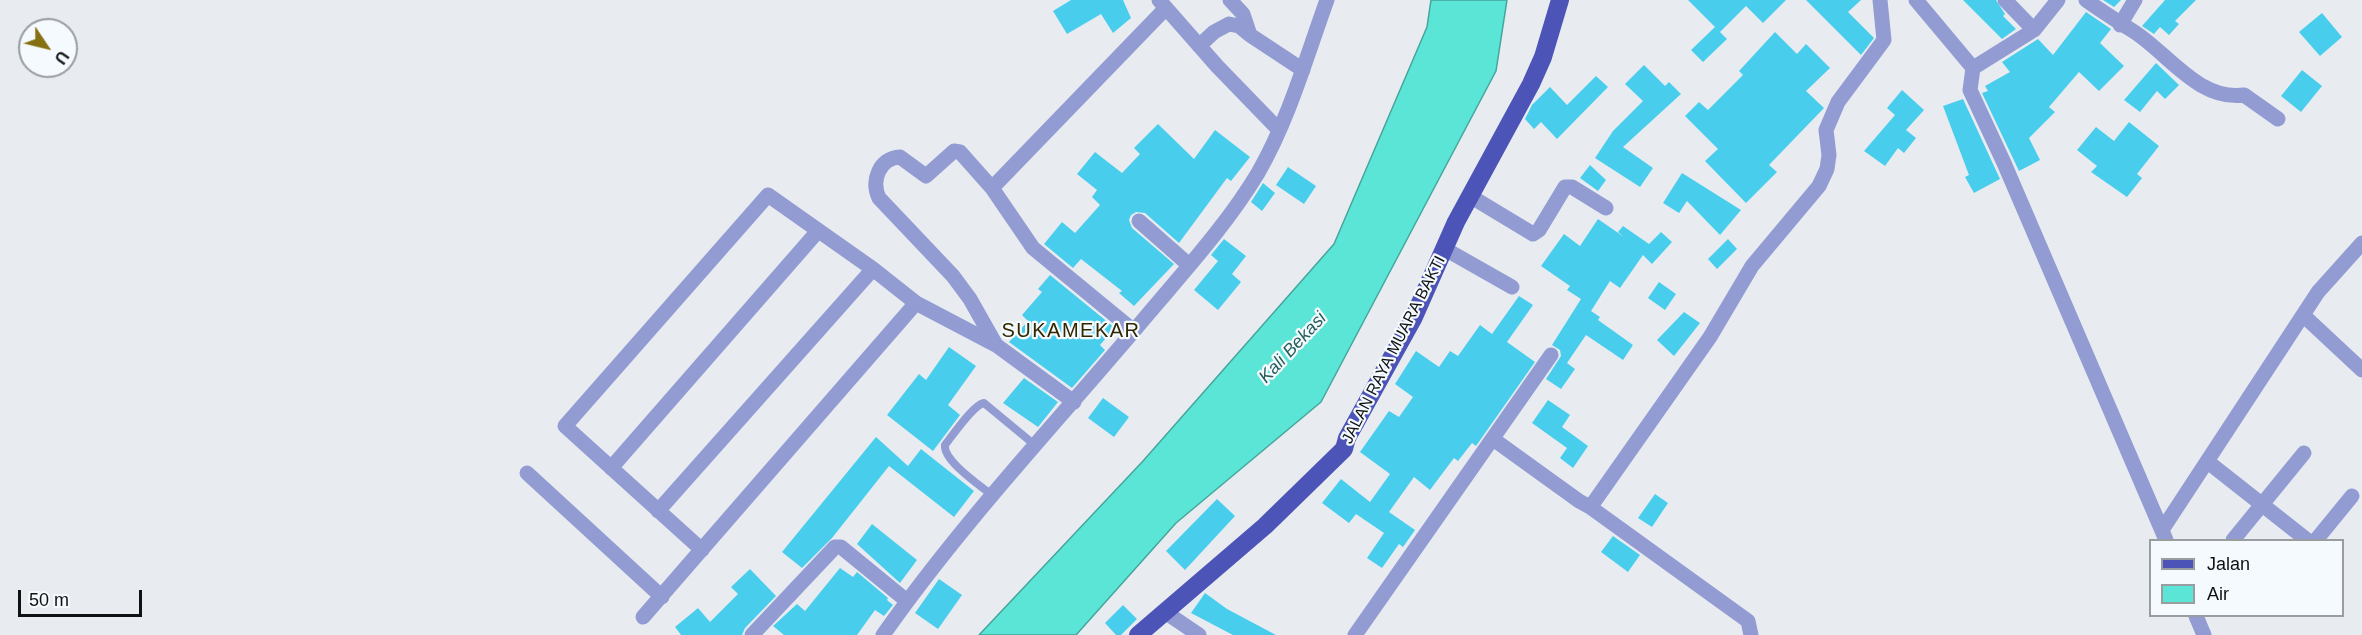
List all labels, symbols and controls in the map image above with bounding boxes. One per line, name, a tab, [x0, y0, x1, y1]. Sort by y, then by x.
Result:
north arrow	[18, 18, 78, 78]
text: U	[51, 48, 72, 67]
street label: JALAN RAYA MUARA BAKTI	[1338, 253, 1450, 447]
water label: Kali Bekasi	[1255, 308, 1331, 388]
district label: SUKAMEKAR	[1001, 319, 1141, 343]
legend	[2149, 539, 2344, 617]
text: Jalan	[2207, 554, 2250, 574]
scale bar	[21, 578, 146, 616]
text: Air	[2207, 584, 2229, 604]
text: 50 m	[29, 590, 69, 610]

